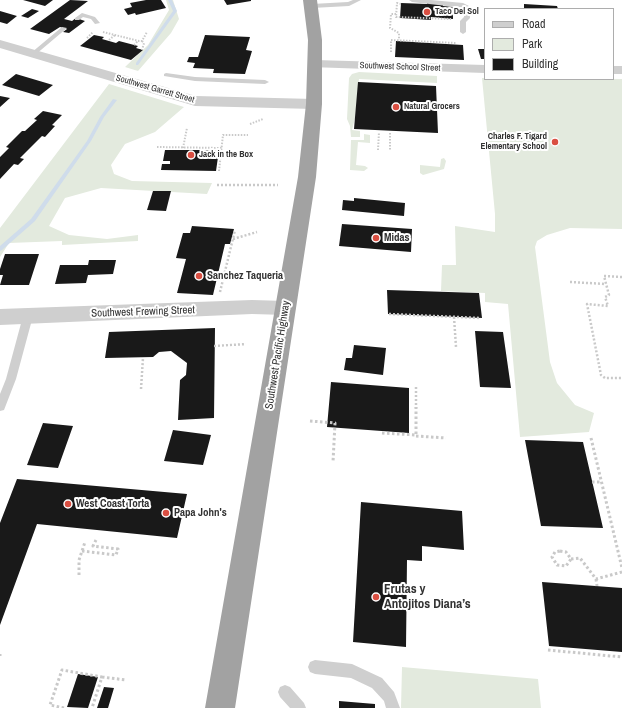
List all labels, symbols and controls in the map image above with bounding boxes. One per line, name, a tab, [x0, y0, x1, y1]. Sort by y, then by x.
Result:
marker: Taco Del Sol	[422, 7, 432, 17]
place label: Taco Del Sol	[435, 7, 479, 17]
legend	[484, 8, 614, 80]
text: Road	[522, 16, 546, 32]
text: Park	[522, 36, 542, 52]
text: Building	[522, 56, 558, 72]
street label: Southwest School Street	[359, 60, 441, 74]
street label: Southwest Garrett Street	[114, 73, 196, 105]
marker: Natural Grocers	[391, 102, 401, 112]
place label: Natural Grocers	[404, 102, 460, 112]
place label: Charles F. Tigard Elementary School	[481, 132, 547, 153]
marker: Charles F. Tigard Elementary School	[550, 137, 560, 147]
marker: Jack in the Box	[186, 150, 196, 160]
place label: Jack in the Box	[199, 150, 253, 160]
place label: Midas	[384, 231, 410, 245]
marker: Midas	[371, 233, 381, 243]
place label: Sanchez Taqueria	[207, 269, 283, 283]
marker: Sanchez Taqueria	[194, 271, 204, 281]
street label: Southwest Pacific Highway	[263, 300, 293, 410]
street label: Southwest Frewing Street	[91, 304, 195, 320]
place label: West Coast Torta	[76, 497, 149, 511]
marker: West Coast Torta	[63, 499, 73, 509]
place label: Papa John's	[174, 506, 227, 520]
marker: Papa John's	[161, 508, 171, 518]
place label: Frutas y Antojitos Diana’s	[384, 582, 471, 613]
marker: Frutas y Antojitos Diana’s	[371, 592, 381, 602]

